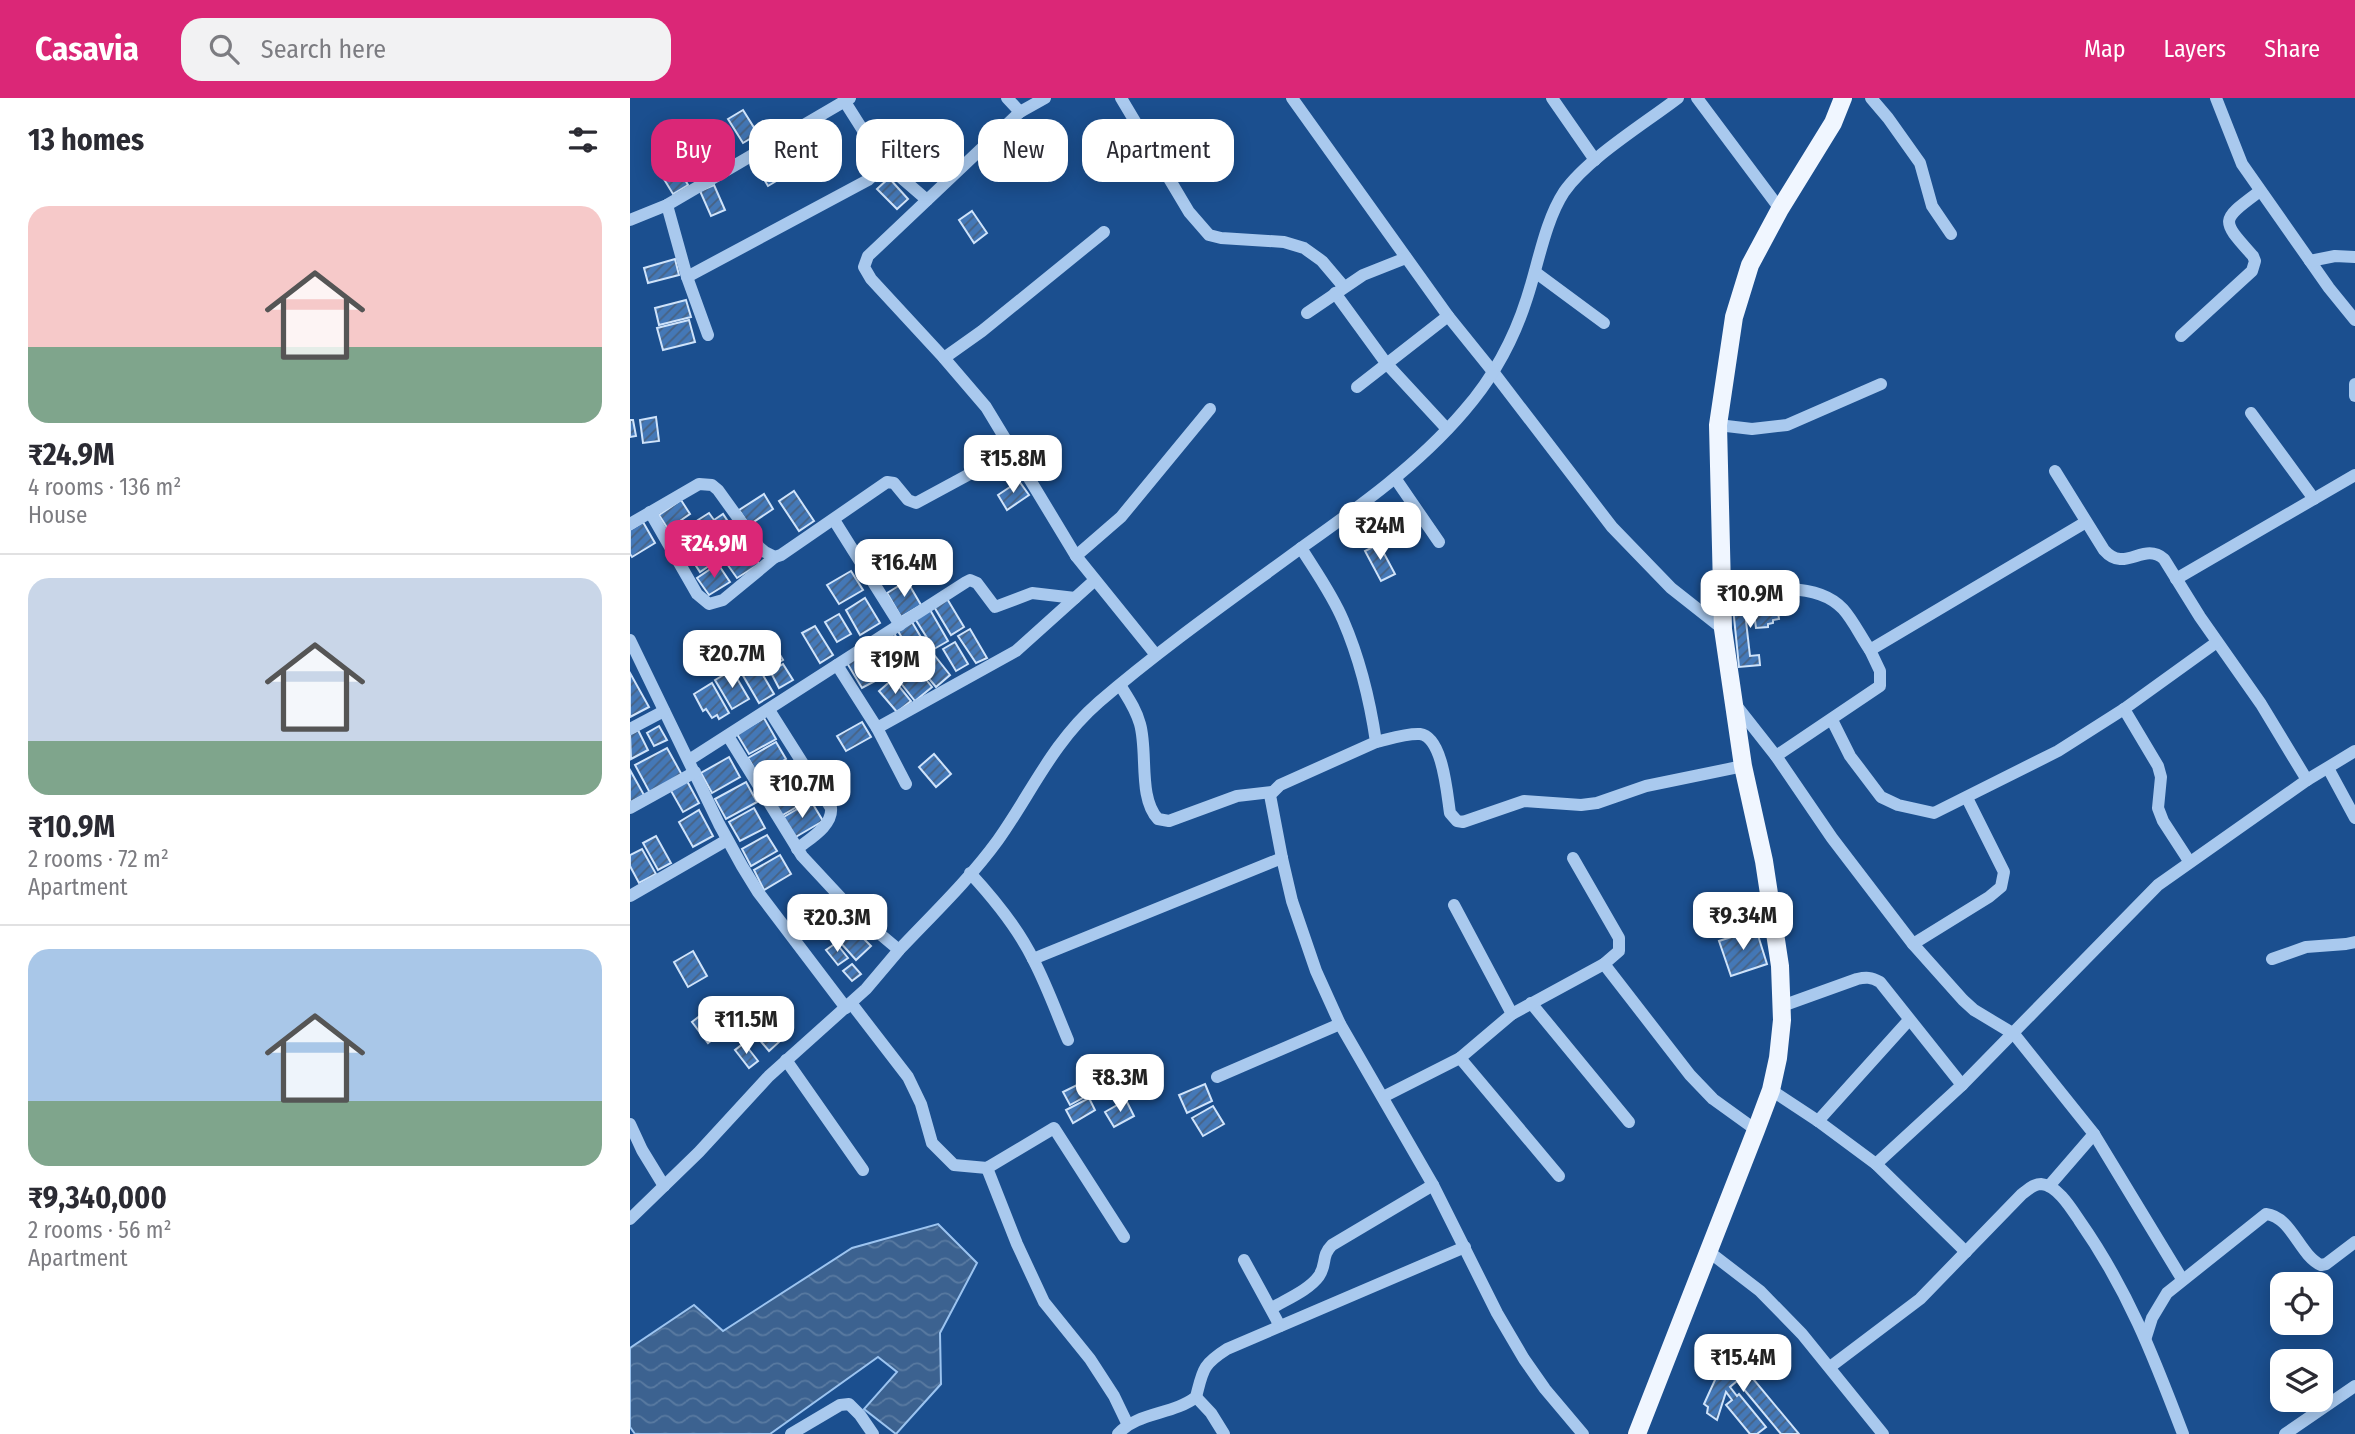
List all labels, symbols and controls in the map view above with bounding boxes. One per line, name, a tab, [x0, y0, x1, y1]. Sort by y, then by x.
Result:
search box	[181, 18, 671, 81]
text: Casavia	[35, 29, 139, 69]
icon: search	[205, 30, 243, 68]
text: Search here	[261, 34, 386, 65]
text: Map	[2084, 35, 2126, 63]
text: Layers	[2164, 35, 2226, 63]
text: Share	[2264, 35, 2320, 63]
chip: Buy	[651, 119, 735, 182]
chip: Rent	[749, 119, 842, 182]
chip: Filters	[856, 119, 964, 182]
chip: New	[978, 119, 1068, 182]
chip: Apartment	[1082, 119, 1234, 182]
icon: filters	[564, 121, 602, 159]
text: 13 homes	[28, 122, 144, 158]
icon: home	[252, 252, 378, 378]
pin: ₹15.8M	[956, 436, 1070, 495]
text: ₹24.9M	[28, 437, 115, 473]
text: ₹15.8M	[980, 444, 1046, 472]
text: 4 rooms · 136 m²	[28, 473, 181, 501]
text: House	[28, 501, 87, 529]
pin: ₹24M	[1339, 503, 1421, 562]
text: ₹24M	[1355, 511, 1405, 539]
pin: ₹24.9M	[657, 520, 771, 580]
text: ₹24.9M	[681, 529, 747, 557]
pin: ₹16.4M	[847, 540, 961, 599]
text: ₹16.4M	[871, 548, 937, 576]
pin: ₹10.9M	[1693, 570, 1807, 630]
text: ₹10.9M	[1717, 579, 1783, 607]
icon: home	[252, 624, 378, 750]
pin: ₹20.7M	[675, 630, 789, 690]
pin: ₹19M	[854, 636, 936, 696]
text: ₹20.7M	[699, 639, 765, 667]
text: ₹19M	[870, 645, 920, 673]
pin: ₹10.7M	[745, 760, 859, 820]
text: ₹10.7M	[769, 769, 835, 797]
text: ₹10.9M	[28, 809, 115, 845]
text: 2 rooms · 72 m²	[28, 845, 169, 873]
text: Apartment	[28, 873, 128, 901]
pin: ₹9.34M	[1686, 892, 1800, 952]
pin: ₹20.3M	[780, 894, 894, 954]
text: ₹9.34M	[1709, 901, 1777, 929]
text: ₹20.3M	[803, 903, 871, 931]
icon: home	[252, 995, 378, 1121]
pin: ₹11.5M	[689, 996, 803, 1056]
text: ₹11.5M	[714, 1005, 778, 1033]
pin: ₹8.3M	[1071, 1054, 1169, 1114]
text: ₹8.3M	[1092, 1063, 1148, 1091]
text: ₹9,340,000	[28, 1180, 167, 1216]
text: 2 rooms · 56 m²	[28, 1216, 172, 1244]
text: Apartment	[28, 1244, 128, 1272]
map controls	[2270, 1272, 2333, 1412]
button: locate	[2270, 1272, 2333, 1335]
pin: ₹15.4M	[1686, 1334, 1800, 1394]
text: ₹15.4M	[1710, 1343, 1776, 1371]
button: layers	[2270, 1349, 2333, 1412]

